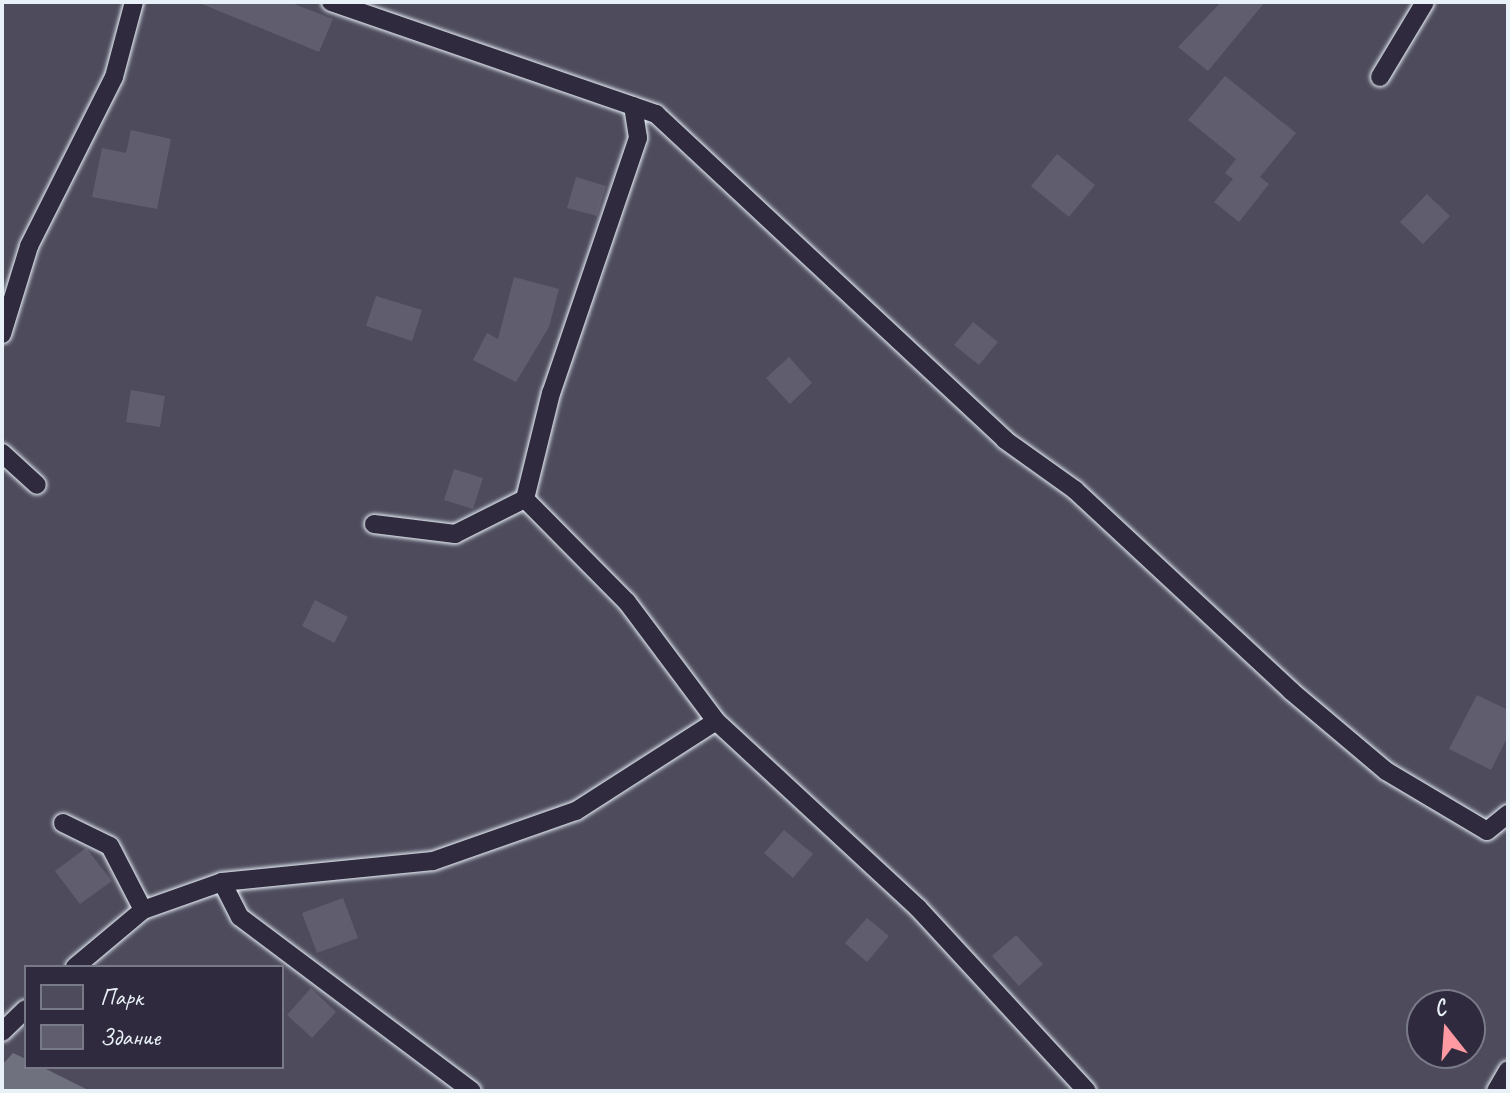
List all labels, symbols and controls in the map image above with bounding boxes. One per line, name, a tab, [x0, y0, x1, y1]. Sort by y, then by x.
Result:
legend	[24, 965, 284, 1069]
text: Парк	[100, 982, 143, 1012]
north arrow	[1406, 989, 1486, 1069]
text: С	[1430, 993, 1449, 1023]
text: Здание	[100, 1022, 160, 1052]

